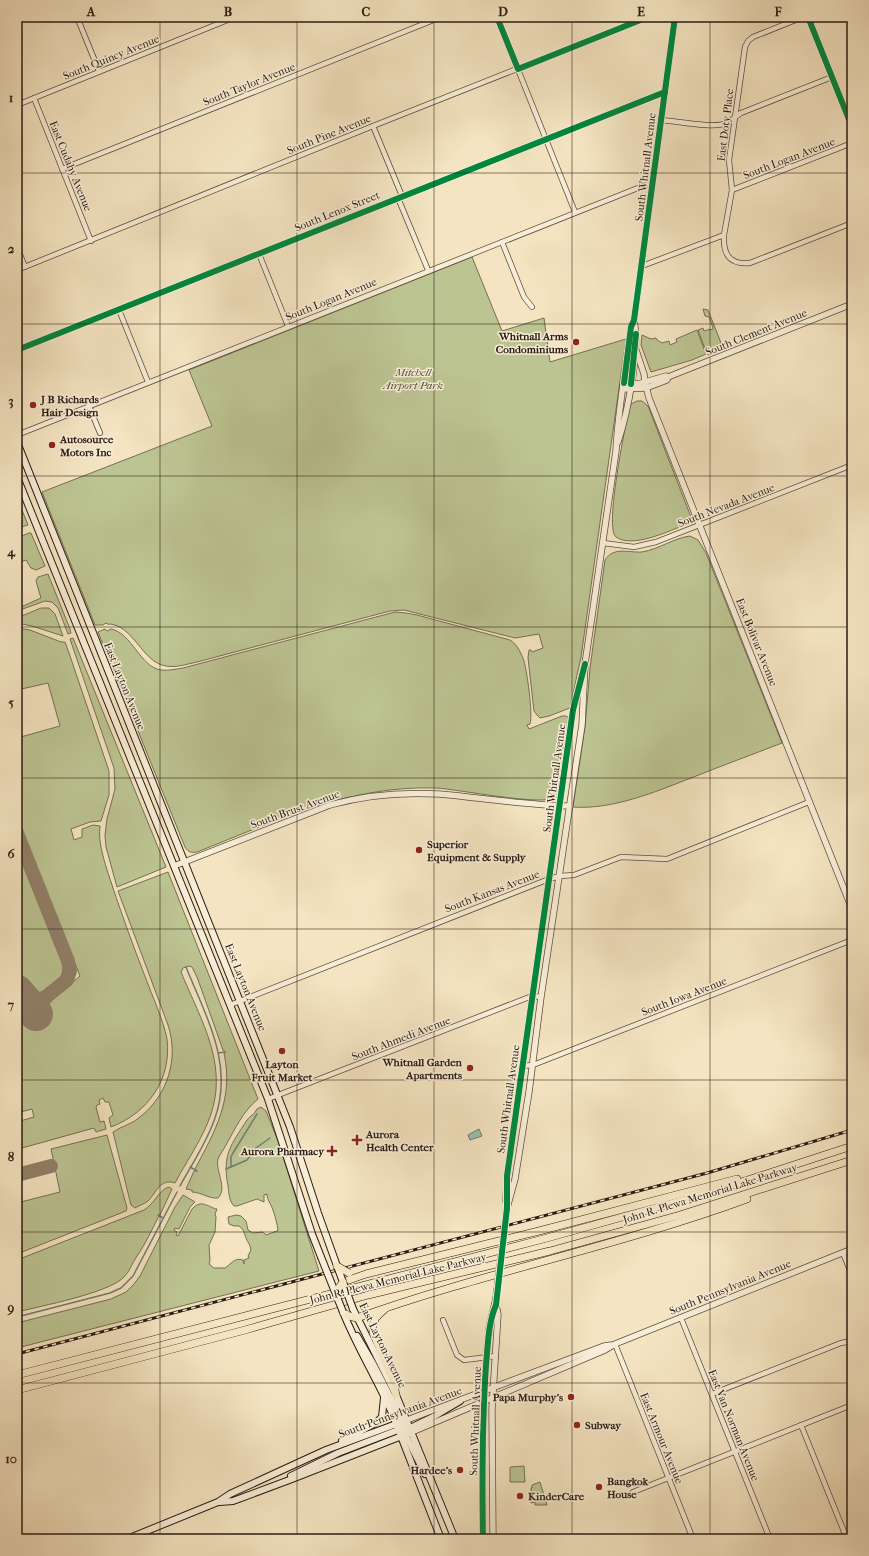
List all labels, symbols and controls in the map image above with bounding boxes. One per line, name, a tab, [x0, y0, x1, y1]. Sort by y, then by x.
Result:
text: A	[86, 4, 96, 19]
text: B	[224, 4, 233, 19]
text: C	[362, 4, 371, 19]
text: D	[498, 4, 508, 19]
text: E	[637, 4, 645, 19]
text: F	[774, 4, 782, 19]
street label: South Quincy Avenue	[61, 32, 162, 83]
street label: South Taylor Avenue	[201, 60, 298, 109]
street label: East Doty Place	[715, 87, 736, 162]
text: 1	[9, 90, 14, 105]
street label: South Pine Avenue	[285, 111, 374, 157]
street label: South Whitnall Avenue	[632, 111, 659, 222]
street label: East Cudahy Avenue	[46, 119, 95, 214]
street label: South Logan Avenue	[741, 135, 837, 182]
street label: South Lenox Street	[293, 188, 382, 234]
text: 2	[8, 241, 15, 256]
street label: South Logan Avenue	[284, 275, 379, 324]
street label: South Clement Avenue	[704, 306, 809, 359]
place label: Whitnall Arms Condominiums	[496, 330, 568, 356]
marker: Whitnall Arms Condominiums	[571, 337, 581, 347]
park label: Mitchell Airport Park	[381, 366, 443, 392]
text: 3	[8, 393, 14, 409]
place label: J B Richards Hair Design	[40, 393, 99, 419]
marker: J B Richards Hair Design	[28, 400, 38, 410]
place label: Autosource Motors Inc	[59, 433, 114, 459]
marker: Autosource Motors Inc	[47, 440, 57, 450]
street label: South Nevada Avenue	[676, 481, 777, 530]
text: 4	[6, 544, 16, 560]
street label: East Bolivar Avenue	[733, 596, 780, 689]
street label: East Layton Avenue	[101, 641, 148, 732]
text: 5	[8, 695, 14, 710]
street label: South Whitnall Avenue	[540, 722, 569, 833]
street label: South Brust Avenue	[249, 787, 342, 832]
place label: Superior Equipment & Supply	[427, 838, 527, 864]
marker: Superior Equipment & Supply	[414, 845, 424, 855]
text: 6	[7, 846, 15, 861]
street label: South Kansas Avenue	[443, 867, 542, 916]
street label: East Layton Avenue	[222, 942, 269, 1033]
street label: South Iowa Avenue	[640, 974, 729, 1019]
text: 7	[7, 997, 15, 1012]
street label: South Ahmedi Avenue	[350, 1013, 453, 1063]
street label: South Whitnall Avenue	[494, 1043, 523, 1154]
marker: Layton Fruit Market	[277, 1046, 287, 1056]
place label: Whitnall Garden Apartments	[382, 1056, 463, 1082]
place label: Layton Fruit Market	[251, 1058, 314, 1084]
marker: Whitnall Garden Apartments	[465, 1063, 475, 1073]
place label: Aurora Health Center	[365, 1128, 434, 1154]
marker: Aurora Health Center	[351, 1134, 363, 1146]
place label: Aurora Pharmacy	[240, 1145, 325, 1158]
marker: Aurora Pharmacy	[327, 1146, 337, 1156]
text: 8	[8, 1149, 15, 1164]
street label: John R. Plewa Memorial Lake Parkway	[620, 1160, 800, 1227]
street label: John R. Plewa Memorial Lake Parkway	[307, 1250, 489, 1307]
street label: South Pennsylvania Avenue	[667, 1257, 793, 1318]
text: 9	[7, 1300, 15, 1316]
street label: East Layton Avenue	[356, 1300, 409, 1390]
street label: South Whitnall Avenue	[467, 1366, 484, 1476]
street label: East Van Norman Avenue	[705, 1367, 762, 1483]
street label: South Pennsylvania Avenue	[337, 1384, 464, 1441]
place label: Papa Murphy's	[493, 1391, 563, 1404]
street label: East Armour Avenue	[637, 1391, 686, 1486]
marker: Papa Murphy's	[566, 1392, 576, 1402]
place label: Subway	[585, 1419, 622, 1432]
marker: Subway	[572, 1420, 582, 1430]
text: 10	[5, 1451, 17, 1466]
place label: Hardee's	[410, 1464, 452, 1477]
marker: Hardee's	[455, 1465, 465, 1475]
place label: Bangkok House	[607, 1475, 648, 1501]
marker: Bangkok House	[594, 1482, 604, 1492]
place label: KinderCare	[528, 1490, 585, 1503]
marker: KinderCare	[515, 1491, 525, 1501]

